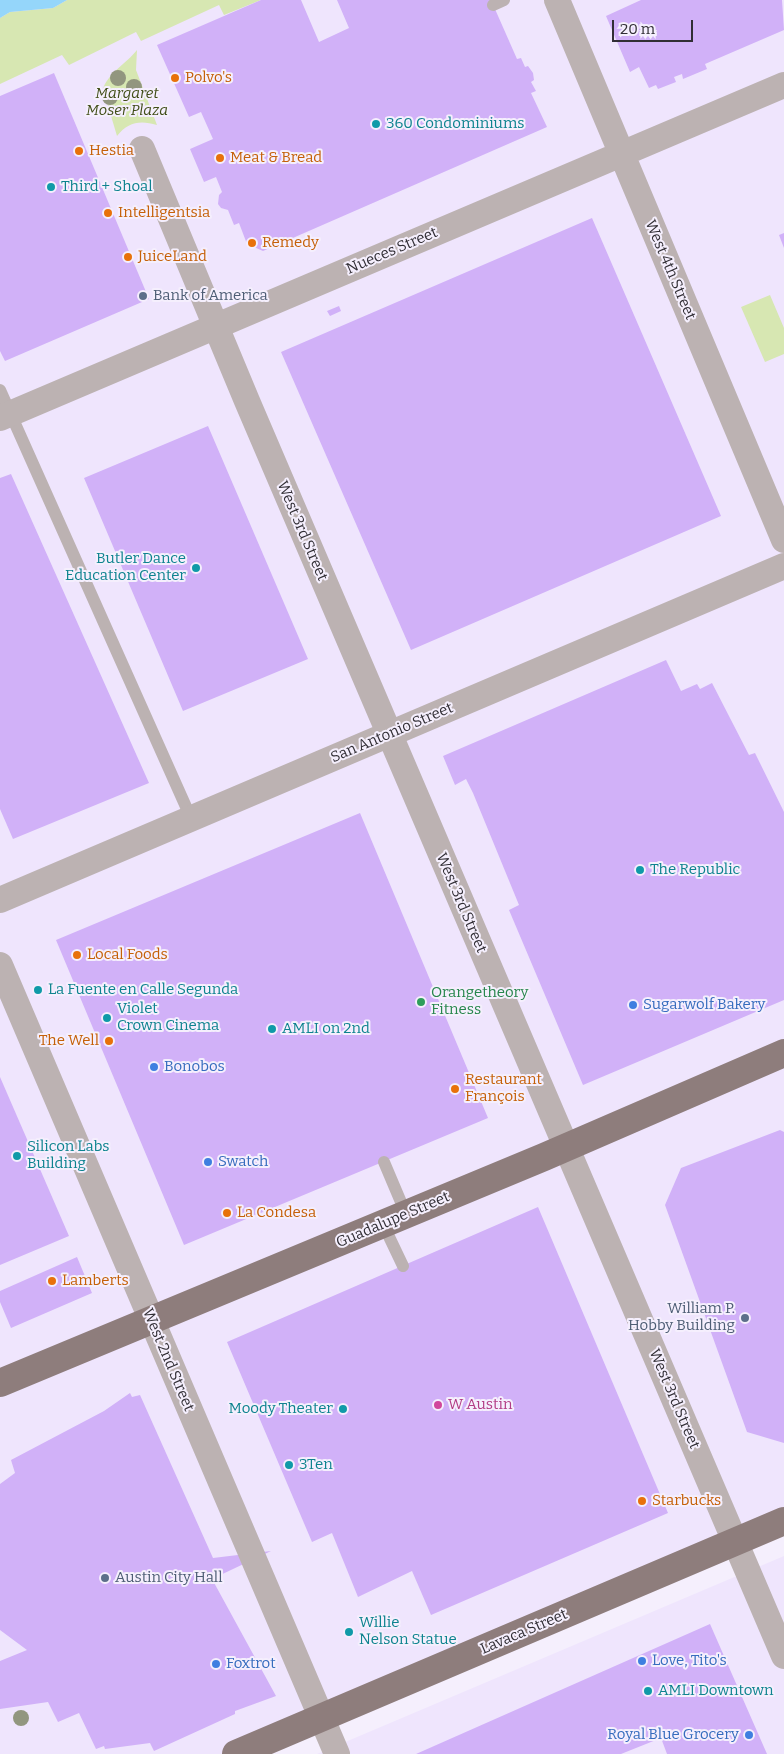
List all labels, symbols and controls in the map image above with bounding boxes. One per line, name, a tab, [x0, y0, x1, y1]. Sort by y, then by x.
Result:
scale bar	[614, 10, 695, 42]
text: 20 m	[620, 20, 655, 38]
place label: Polvo's	[185, 69, 232, 87]
marker: Polvo's	[169, 72, 181, 84]
park label: Margaret Moser Plaza	[86, 85, 168, 120]
place label: 360 Condominiums	[386, 115, 524, 133]
marker: 360 Condominiums	[370, 118, 382, 130]
place label: Hestia	[89, 142, 134, 160]
marker: Hestia	[73, 145, 85, 157]
place label: Meat & Bread	[230, 149, 322, 167]
marker: Meat & Bread	[214, 152, 226, 164]
place label: Third + Shoal	[61, 178, 153, 196]
marker: Third + Shoal	[45, 181, 57, 193]
place label: Intelligentsia	[118, 204, 210, 222]
marker: Intelligentsia	[102, 207, 114, 219]
street label: West 4th Street	[641, 217, 699, 323]
street label: Nueces Street	[344, 224, 440, 278]
place label: Remedy	[262, 234, 319, 252]
marker: Remedy	[246, 237, 258, 249]
place label: JuiceLand	[138, 248, 207, 266]
marker: JuiceLand	[122, 251, 134, 263]
place label: Bank of America	[153, 287, 268, 305]
marker: Bank of America	[137, 290, 149, 302]
street label: West 3rd Street	[273, 478, 331, 584]
place label: Butler Dance Education Center	[65, 550, 186, 585]
marker: Butler Dance Education Center	[190, 562, 202, 574]
street label: San Antonio Street	[328, 699, 456, 767]
street label: West 3rd Street	[432, 850, 490, 956]
place label: The Republic	[650, 861, 740, 879]
marker: The Republic	[634, 864, 646, 876]
place label: Local Foods	[87, 946, 168, 964]
marker: Local Foods	[71, 949, 83, 961]
place label: La Fuente en Calle Segunda	[48, 981, 238, 999]
marker: La Fuente en Calle Segunda	[32, 984, 44, 996]
place label: Orangetheory Fitness	[431, 984, 528, 1019]
marker: Orangetheory Fitness	[415, 996, 427, 1008]
place label: Sugarwolf Bakery	[643, 996, 766, 1014]
marker: Sugarwolf Bakery	[627, 999, 639, 1011]
place label: Violet Crown Cinema	[117, 1000, 219, 1035]
marker: Violet Crown Cinema	[101, 1012, 113, 1024]
place label: AMLI on 2nd	[282, 1020, 370, 1038]
marker: AMLI on 2nd	[266, 1023, 278, 1035]
place label: The Well	[39, 1032, 99, 1050]
marker: The Well	[103, 1035, 115, 1047]
place label: Bonobos	[164, 1058, 225, 1076]
marker: Bonobos	[148, 1061, 160, 1073]
place label: Restaurant François	[465, 1071, 542, 1106]
marker: Restaurant François	[449, 1083, 461, 1095]
place label: Silicon Labs Building	[27, 1138, 109, 1173]
marker: Silicon Labs Building	[11, 1150, 23, 1162]
place label: Swatch	[218, 1153, 268, 1171]
marker: Swatch	[202, 1156, 214, 1168]
street label: Guadalupe Street	[334, 1188, 452, 1252]
place label: La Condesa	[237, 1204, 316, 1222]
marker: La Condesa	[221, 1207, 233, 1219]
place label: Lamberts	[62, 1272, 129, 1290]
marker: Lamberts	[46, 1275, 58, 1287]
place label: William P. Hobby Building	[628, 1300, 735, 1335]
street label: West 2nd Street	[138, 1306, 198, 1414]
marker: William P. Hobby Building	[739, 1312, 751, 1324]
street label: West 3rd Street	[645, 1346, 703, 1452]
place label: W Austin	[448, 1396, 512, 1414]
marker: W Austin	[432, 1399, 444, 1411]
place label: Moody Theater	[229, 1400, 333, 1418]
marker: Moody Theater	[337, 1403, 349, 1415]
place label: 3Ten	[299, 1456, 333, 1474]
marker: 3Ten	[283, 1459, 295, 1471]
place label: Starbucks	[652, 1492, 721, 1510]
marker: Starbucks	[636, 1495, 648, 1507]
place label: Austin City Hall	[115, 1569, 223, 1587]
marker: Austin City Hall	[99, 1572, 111, 1584]
street label: Lavaca Street	[478, 1606, 570, 1658]
place label: Willie Nelson Statue	[359, 1614, 457, 1649]
marker: Willie Nelson Statue	[343, 1626, 355, 1638]
place label: Love, Tito's	[652, 1652, 727, 1670]
place label: Foxtrot	[226, 1655, 276, 1673]
marker: Love, Tito's	[636, 1655, 648, 1667]
marker: Foxtrot	[210, 1658, 222, 1670]
place label: AMLI Downtown	[658, 1682, 773, 1700]
marker: AMLI Downtown	[642, 1685, 654, 1697]
place label: Royal Blue Grocery	[607, 1726, 739, 1744]
marker: Royal Blue Grocery	[743, 1729, 755, 1741]

